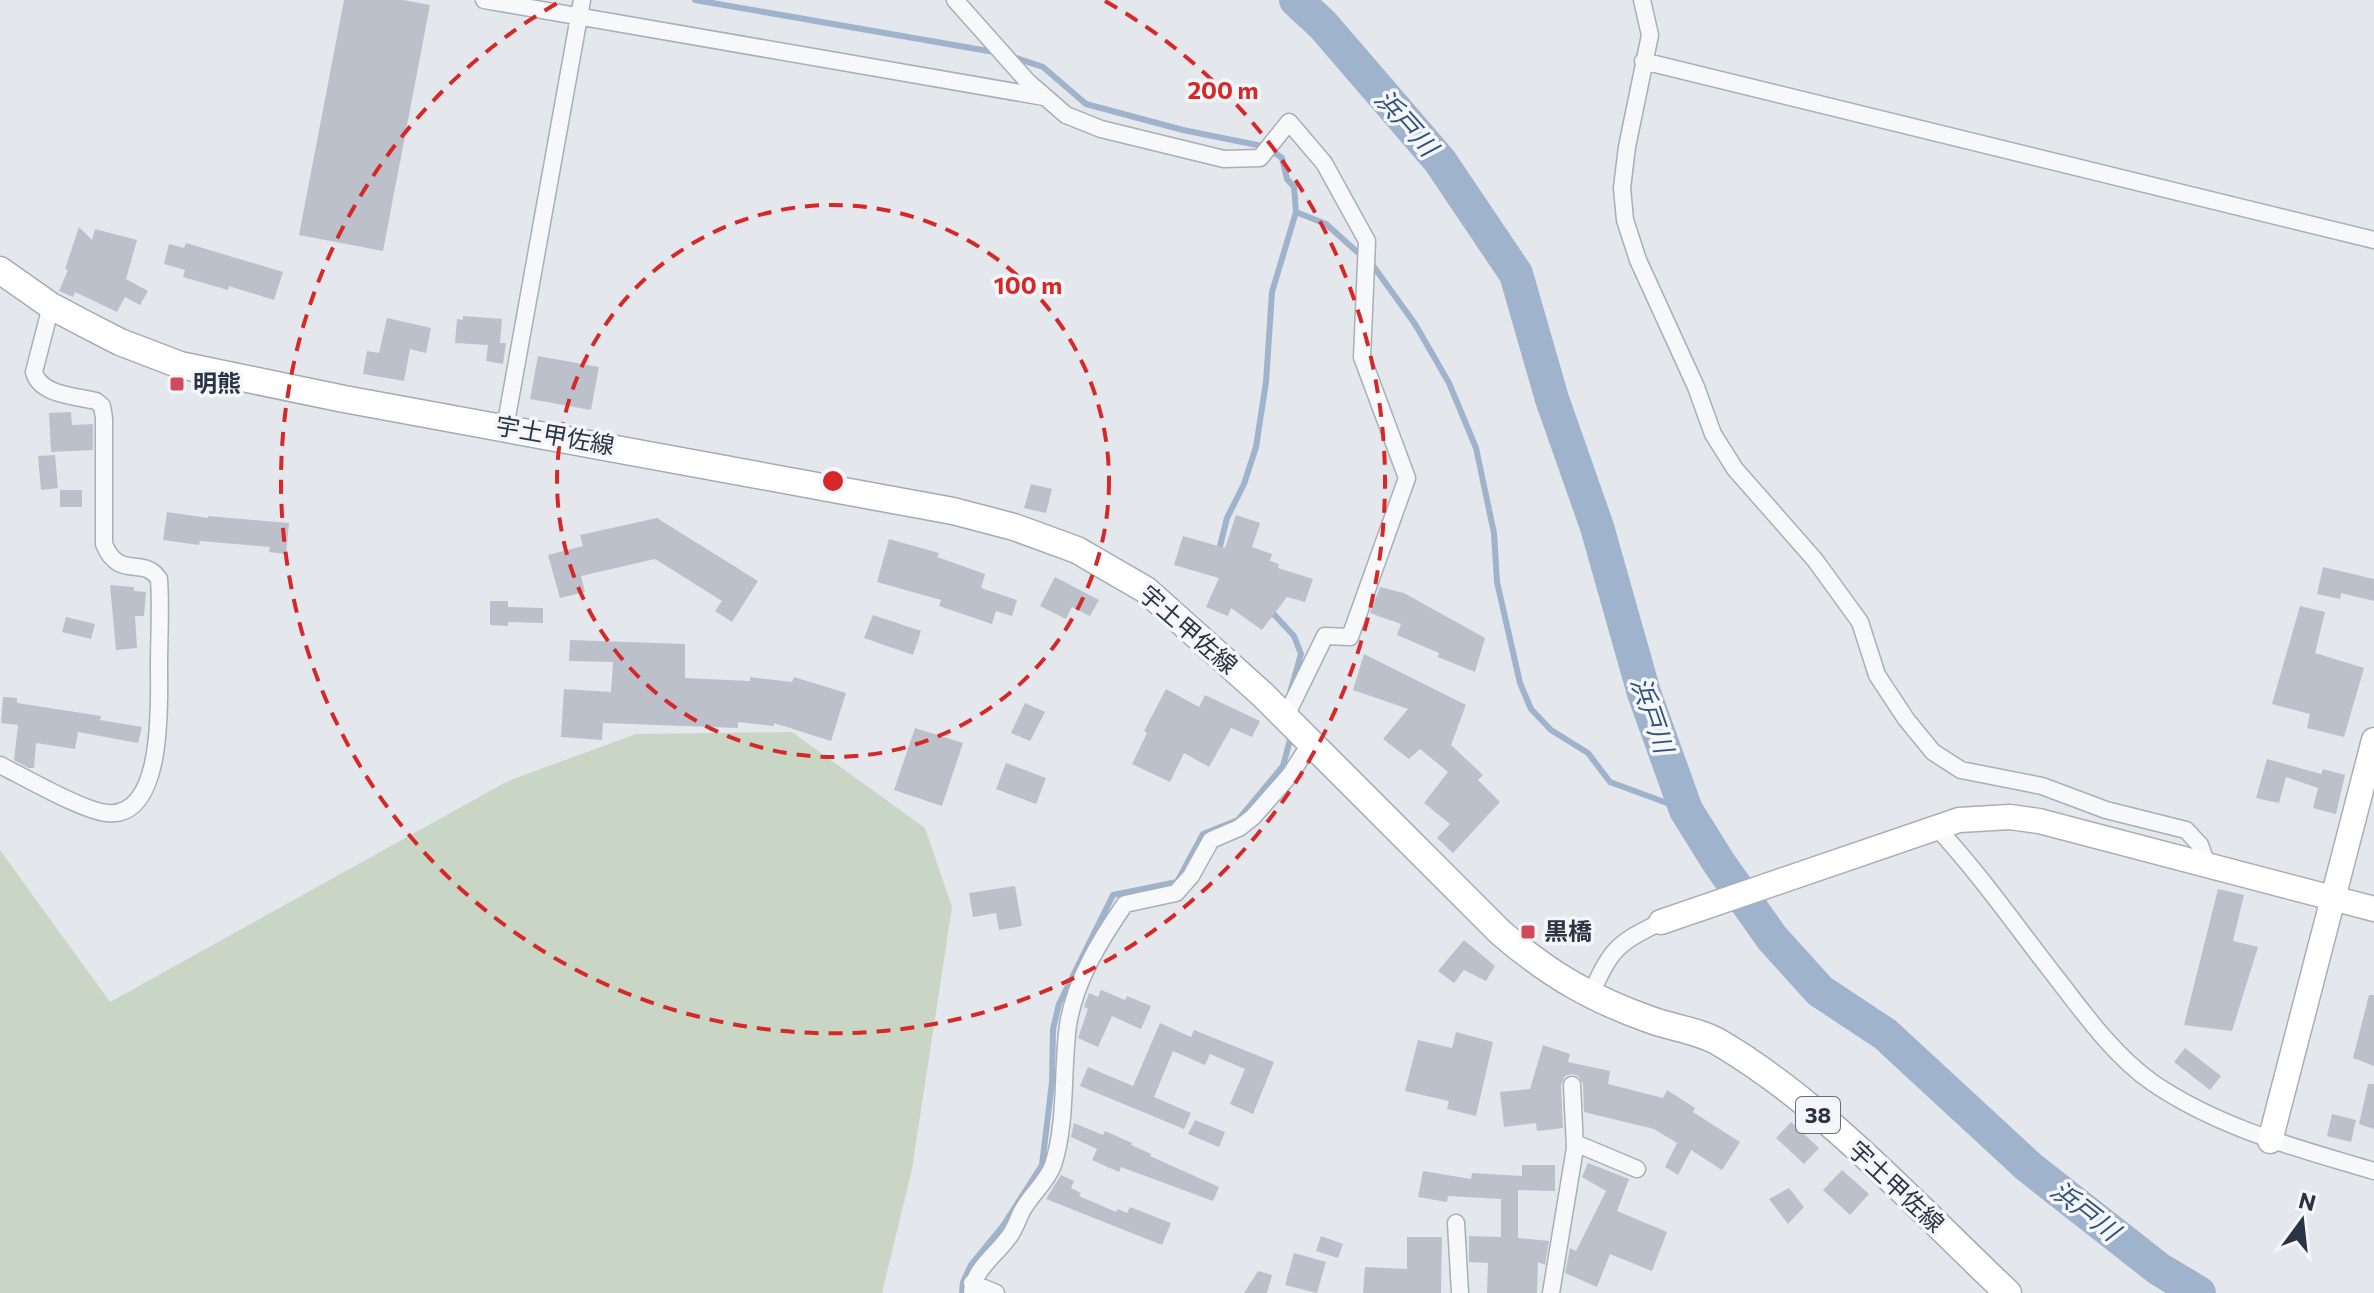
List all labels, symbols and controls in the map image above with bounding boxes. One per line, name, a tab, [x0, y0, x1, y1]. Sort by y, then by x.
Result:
text: 200 m	[1188, 75, 1258, 104]
water label: 浜戸川	[1369, 83, 1447, 164]
text: 100 m	[994, 270, 1062, 299]
place label: 明熊	[193, 368, 241, 397]
marker: 明熊	[168, 375, 186, 393]
street label: 宇土甲佐線	[494, 410, 617, 459]
centre of rings	[819, 467, 847, 495]
street label: 宇土甲佐線	[1134, 579, 1244, 679]
water label: 浜戸川	[1626, 673, 1682, 759]
place label: 黒橋	[1544, 916, 1592, 945]
marker: 黒橋	[1519, 923, 1537, 941]
road number: 38	[1796, 1097, 1840, 1133]
street label: 宇土甲佐線	[1843, 1134, 1951, 1237]
water label: 浜戸川	[2046, 1174, 2129, 1248]
north arrow	[2262, 1181, 2342, 1261]
text: N	[2296, 1186, 2319, 1216]

